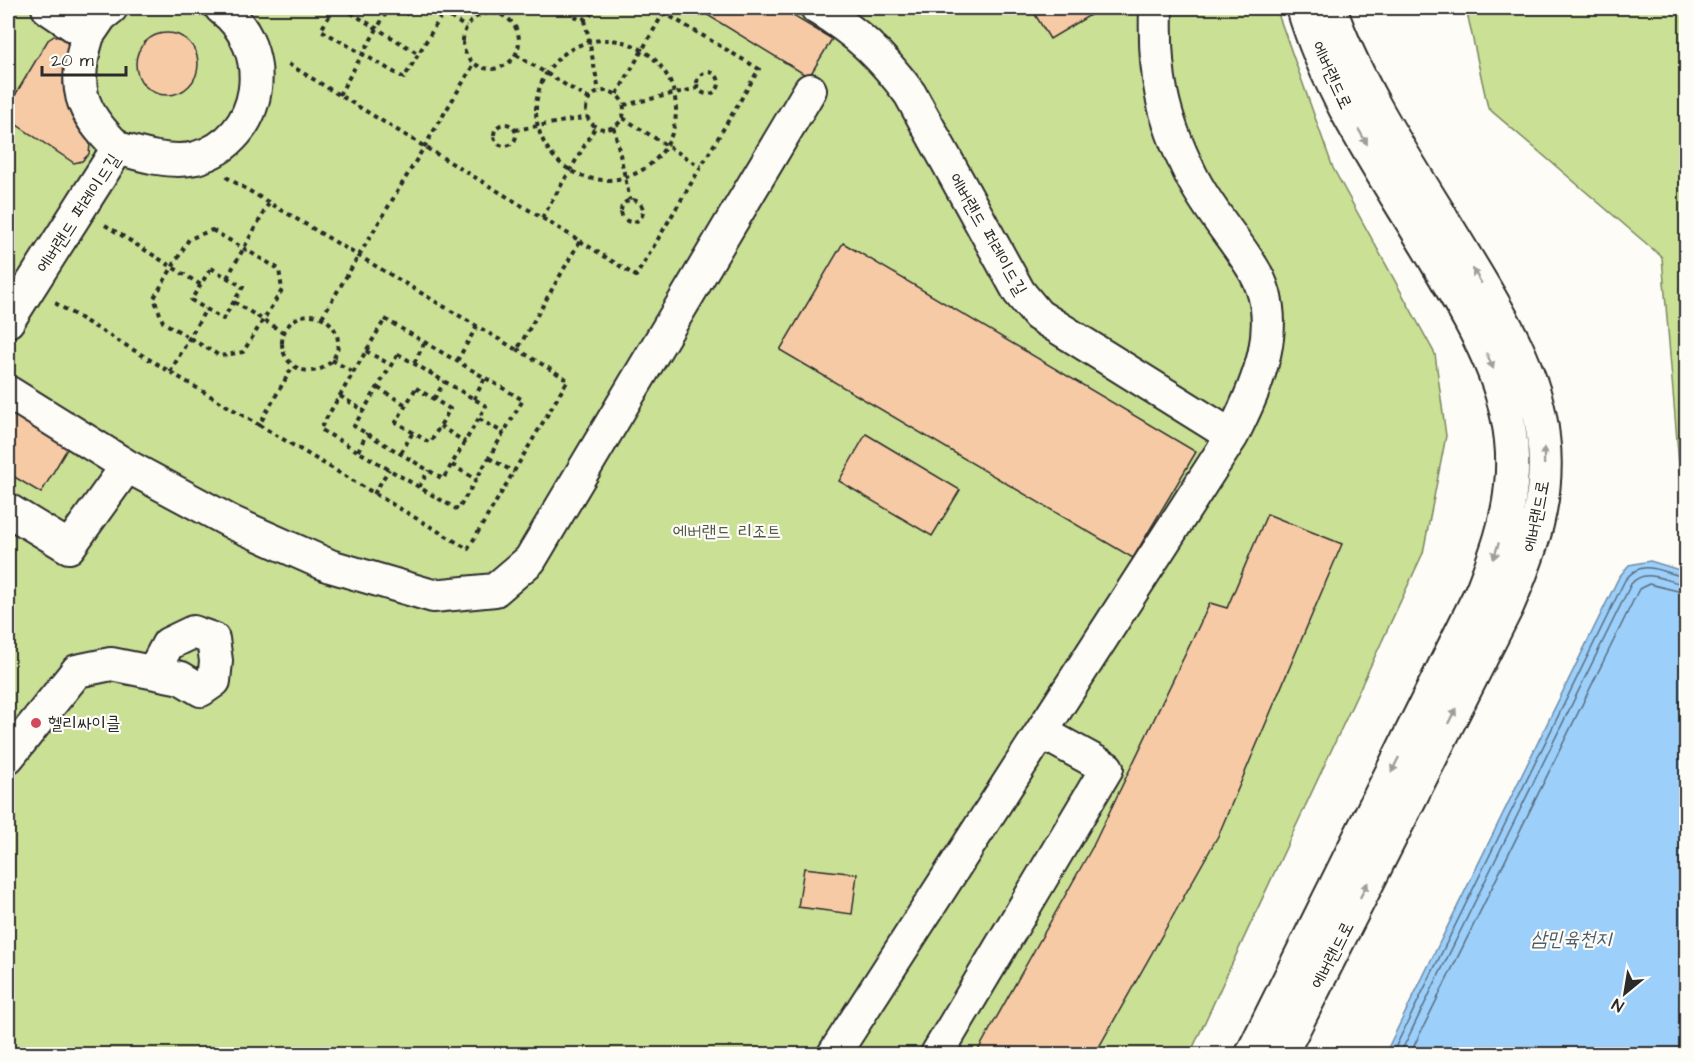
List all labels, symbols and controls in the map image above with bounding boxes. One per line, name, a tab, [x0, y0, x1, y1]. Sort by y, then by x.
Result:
street label: 에버랜드로	[1305, 37, 1358, 113]
scale bar	[42, 39, 126, 77]
text: 20 m	[51, 48, 94, 73]
one-way arrow	[1357, 129, 1368, 145]
street label: 에버랜드 퍼레이드길	[30, 148, 127, 278]
street label: 에버랜드 퍼레이드길	[942, 168, 1033, 301]
one-way arrow	[1471, 267, 1482, 284]
one-way arrow	[1486, 352, 1495, 369]
one-way arrow	[1539, 447, 1549, 466]
street label: 에버랜드로	[1517, 478, 1556, 554]
park label: 에버랜드 리조트	[673, 519, 781, 544]
one-way arrow	[1491, 542, 1501, 560]
one-way arrow	[1447, 707, 1457, 724]
place label: 헬리싸이클	[48, 711, 120, 736]
marker: 헬리싸이클	[29, 716, 43, 730]
one-way arrow	[1391, 756, 1401, 774]
one-way arrow	[1360, 881, 1369, 898]
street label: 에버랜드로	[1305, 917, 1360, 993]
water label: 삼민육천지	[1531, 925, 1613, 953]
north arrow	[1595, 963, 1655, 1023]
text: N	[1608, 993, 1628, 1017]

